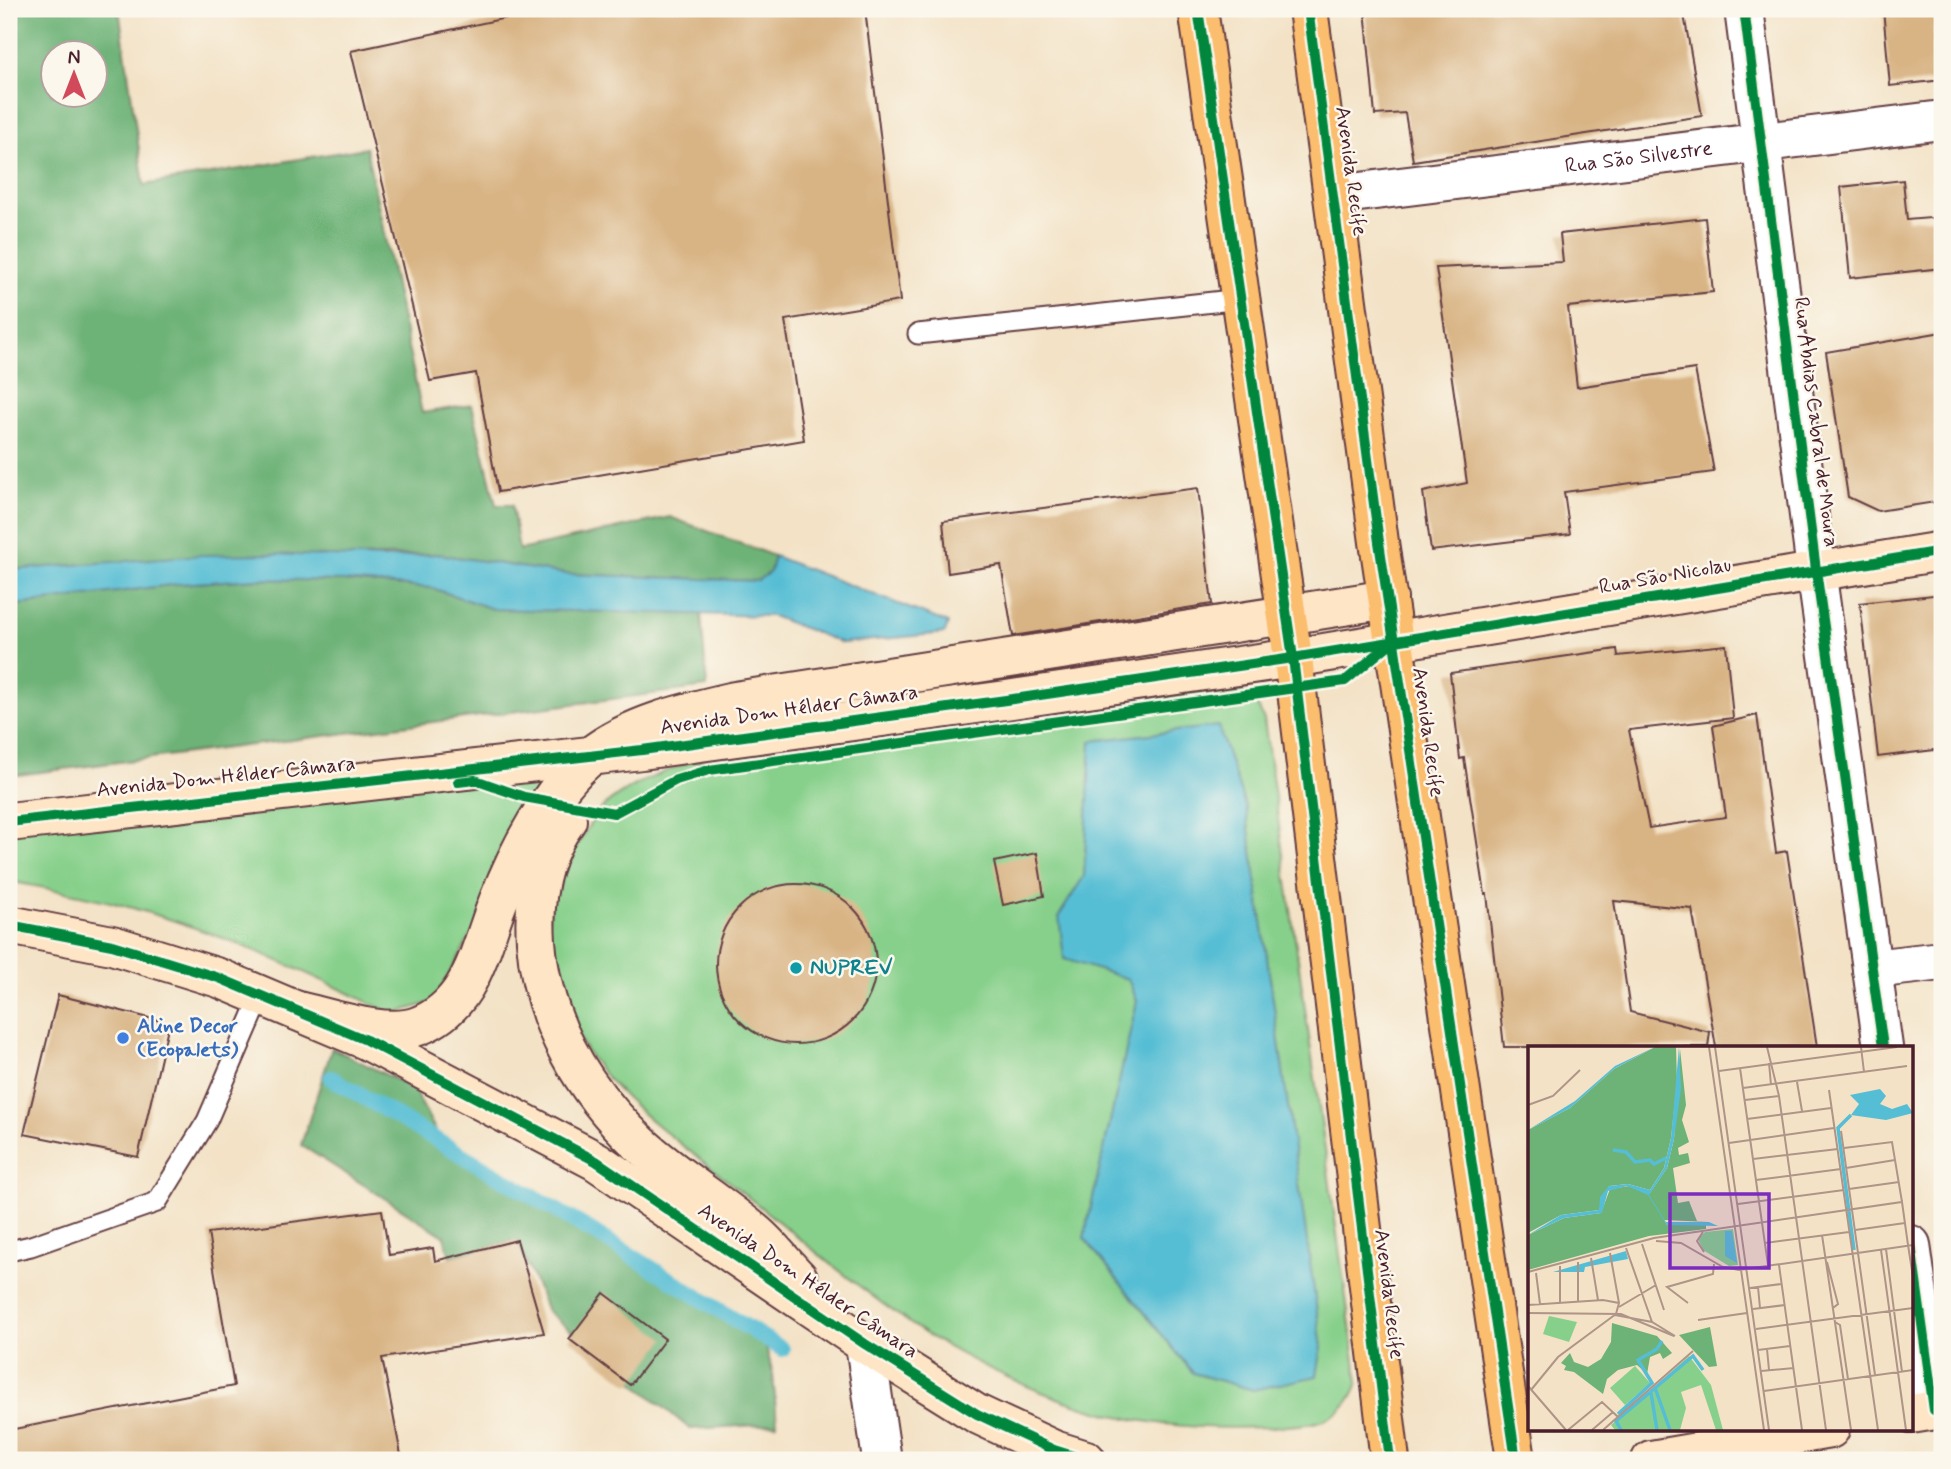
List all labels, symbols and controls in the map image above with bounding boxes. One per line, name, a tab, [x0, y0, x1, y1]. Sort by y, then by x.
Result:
north arrow	[38, 38, 108, 108]
text: N	[68, 46, 80, 71]
street label: Avenida Recife	[1328, 104, 1374, 238]
street label: Rua São Silvestre	[1563, 134, 1714, 180]
street label: Rua Abdias Cabral de Moura	[1787, 295, 1845, 549]
street label: Rua São Nicolau	[1597, 551, 1733, 601]
street label: Avenida Recife	[1405, 665, 1451, 799]
street label: Avenida Dom Hélder Câmara	[658, 678, 920, 742]
street label: Avenida Dom Hélder Câmara	[95, 749, 357, 805]
place label: NUPREV	[810, 954, 893, 982]
marker: NUPREV	[788, 960, 804, 976]
place label: Aline Decor (Ecopalets)	[137, 1012, 239, 1064]
marker: Aline Decor (Ecopalets)	[115, 1030, 131, 1046]
inset map	[1528, 1046, 1912, 1430]
street label: Avenida Dom Hélder Câmara	[692, 1197, 924, 1365]
street label: Avenida Recife	[1367, 1228, 1411, 1360]

